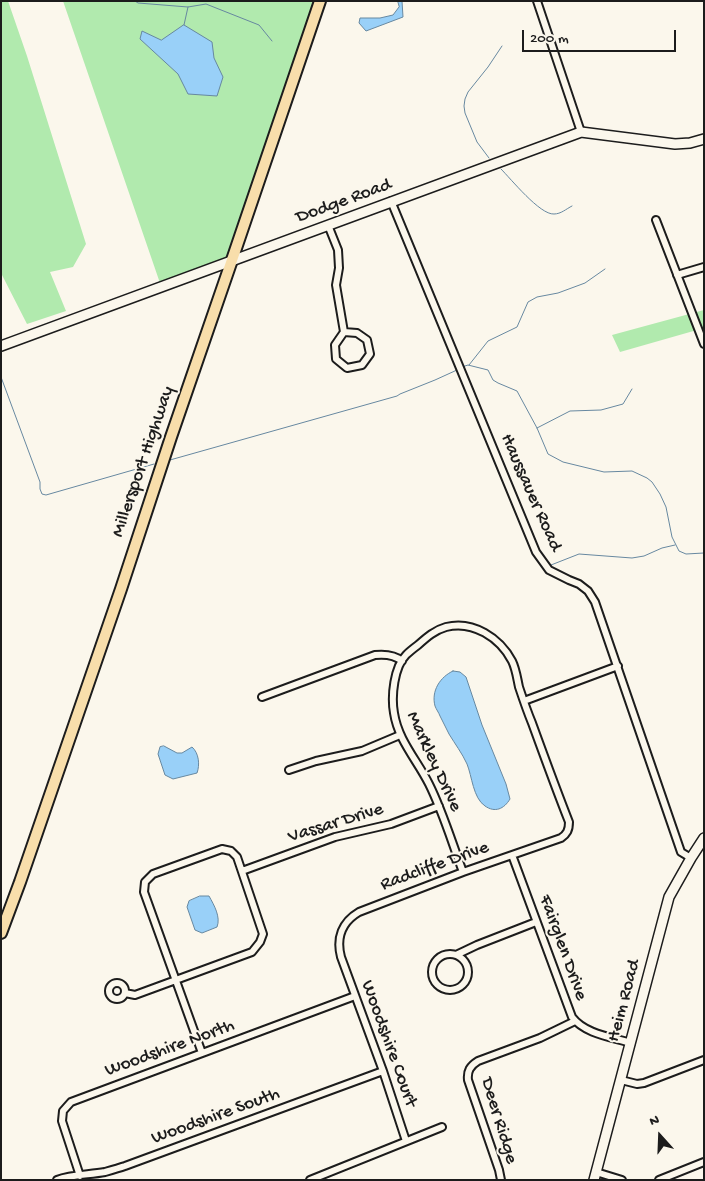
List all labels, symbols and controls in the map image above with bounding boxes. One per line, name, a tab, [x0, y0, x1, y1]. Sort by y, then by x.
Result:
scale bar	[525, 20, 679, 52]
text: 200 m	[530, 30, 569, 48]
street label: Dodge Road	[293, 174, 395, 230]
street label: Millersport Highway	[108, 384, 180, 540]
street label: Haussauer Road	[494, 431, 566, 555]
street label: Markley Drive	[400, 708, 466, 816]
street label: Vassar Drive	[286, 799, 386, 849]
street label: Radcliffe Drive	[378, 837, 492, 897]
street label: Fairglen Drive	[532, 892, 592, 1004]
street label: Heim Road	[603, 957, 647, 1045]
street label: Woodshire Court	[355, 978, 421, 1110]
street label: Woodshire North	[102, 1015, 238, 1083]
street label: Deer Ridge	[474, 1075, 522, 1167]
street label: Woodshire South	[149, 1083, 283, 1151]
north arrow	[635, 1111, 685, 1161]
text: N	[647, 1112, 662, 1131]

